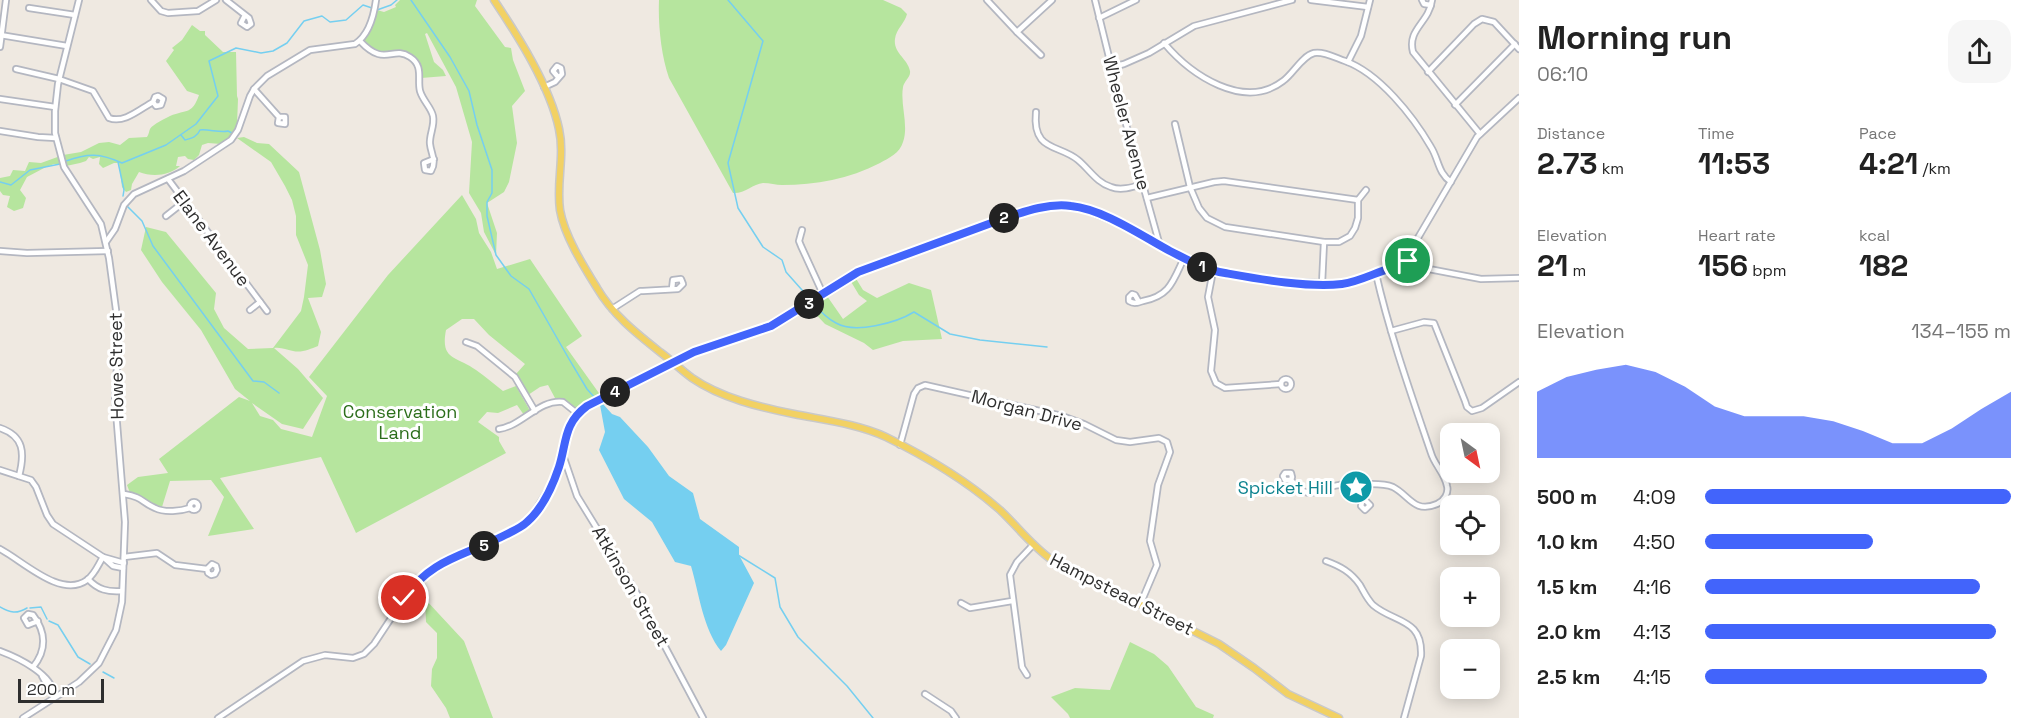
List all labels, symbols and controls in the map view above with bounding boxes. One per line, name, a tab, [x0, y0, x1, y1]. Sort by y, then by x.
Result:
text: Morning run	[1537, 17, 1732, 59]
button: share	[1948, 20, 2011, 83]
street label: Wheeler Avenue	[1098, 53, 1156, 193]
text: 06:10	[1537, 61, 1588, 87]
text: Distance	[1537, 123, 1605, 144]
text: Time	[1698, 123, 1734, 144]
text: Pace	[1859, 123, 1896, 144]
text: 2.73	[1537, 144, 1598, 183]
text: 11:53	[1698, 144, 1770, 183]
text: 4:21	[1859, 144, 1918, 183]
text: km	[1598, 158, 1624, 179]
text: /km	[1918, 158, 1951, 179]
street label: Elane Avenue	[168, 185, 256, 291]
pin: 2	[989, 203, 1019, 233]
text: 2	[999, 207, 1009, 228]
text: Elevation	[1537, 225, 1607, 246]
text: Heart rate	[1698, 225, 1776, 246]
text: kcal	[1859, 225, 1890, 246]
pin	[1382, 235, 1433, 286]
icon: arrive	[1391, 244, 1424, 277]
text: 21	[1537, 246, 1568, 285]
text: 156	[1698, 246, 1748, 285]
text: 182	[1859, 246, 1908, 285]
pin: 1	[1187, 252, 1217, 282]
text: 1	[1198, 256, 1206, 277]
text: m	[1568, 260, 1586, 281]
text: bpm	[1748, 260, 1787, 281]
pin: 3	[794, 289, 824, 319]
text: 3	[804, 293, 814, 314]
street label: Howe Street	[104, 312, 128, 420]
text: Elevation	[1537, 318, 1625, 344]
text: 134–155 m	[1911, 318, 2011, 344]
pin: 4	[600, 377, 630, 407]
text: 4	[610, 381, 620, 402]
street label: Morgan Drive	[969, 384, 1085, 436]
park label: Conservation Land	[343, 400, 457, 444]
north arrow	[1440, 423, 1500, 483]
map controls	[1440, 423, 1500, 699]
place icon: Spicket Hill	[1338, 469, 1374, 505]
place label: Spicket Hill	[1238, 476, 1333, 499]
text: 500 m	[1537, 484, 1597, 510]
text: 4:09	[1633, 484, 1676, 510]
button: locate	[1440, 495, 1500, 555]
street label: Atkinson Street	[587, 521, 675, 651]
text: 1.0 km	[1537, 529, 1598, 555]
text: 4:50	[1633, 529, 1675, 555]
pin: 5	[469, 531, 499, 561]
text: 5	[479, 535, 489, 556]
street label: Hampstead Street	[1046, 548, 1198, 640]
button: +	[1440, 567, 1500, 627]
pin	[378, 572, 429, 623]
text: 1.5 km	[1537, 574, 1597, 600]
text: 4:16	[1633, 574, 1671, 600]
icon: check	[387, 581, 420, 614]
text: 2.0 km	[1537, 619, 1601, 645]
text: 4:13	[1633, 619, 1671, 645]
button: −	[1440, 639, 1500, 699]
text: 2.5 km	[1537, 664, 1600, 690]
text: 4:15	[1633, 664, 1671, 690]
scale bar	[18, 676, 104, 704]
text: 200 m	[27, 679, 75, 700]

